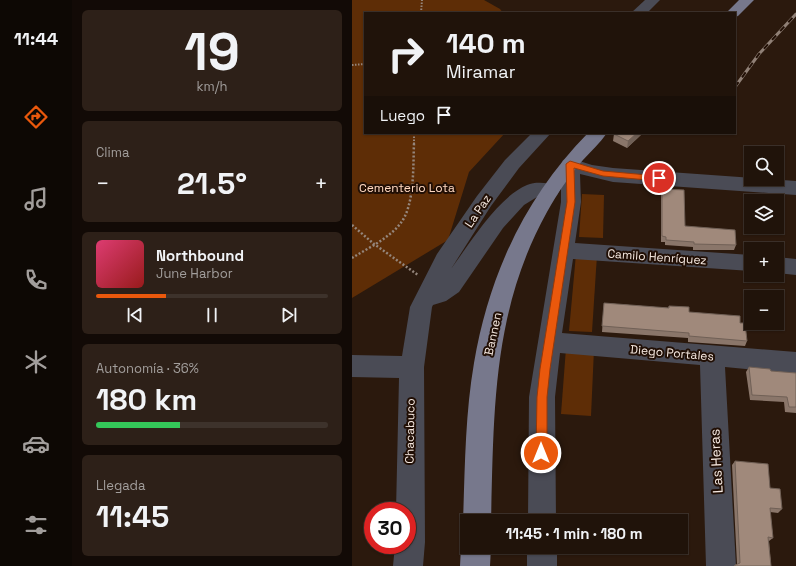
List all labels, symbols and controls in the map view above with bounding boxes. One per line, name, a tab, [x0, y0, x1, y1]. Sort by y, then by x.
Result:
text: 19	[184, 19, 240, 85]
text: 140 m	[446, 25, 526, 61]
text: 11:44	[14, 27, 58, 50]
icon: right	[380, 28, 432, 80]
text: Miramar	[446, 60, 515, 83]
text: km/h	[197, 78, 227, 95]
icon: directions	[22, 103, 50, 131]
icon: arrive	[433, 104, 455, 126]
text: Luego	[380, 106, 425, 125]
text: Clima	[96, 144, 129, 161]
map controls	[744, 146, 784, 330]
button: search	[744, 146, 784, 186]
pin	[642, 161, 676, 195]
text: 21.5°	[177, 164, 247, 203]
icon: arrive	[648, 167, 670, 189]
text: −	[96, 169, 110, 197]
text: +	[314, 169, 328, 197]
park label: Cementerio Lota	[359, 180, 455, 196]
icon: music	[22, 185, 50, 213]
street label: La Paz	[461, 191, 495, 231]
button: layers	[744, 194, 784, 234]
button: +	[744, 242, 784, 282]
text: Northbound	[156, 246, 244, 265]
street label: Camilo Henríquez	[607, 246, 707, 268]
text: June Harbor	[156, 265, 233, 282]
icon: phone	[22, 266, 50, 294]
button: −	[744, 290, 784, 330]
icon: previous	[124, 304, 146, 326]
icon: pause	[201, 304, 223, 326]
icon: next	[278, 304, 300, 326]
street label: Bannen	[481, 311, 505, 357]
street label: Diego Portales	[630, 341, 714, 365]
icon: climate	[22, 348, 50, 376]
text: Autonomía · 36%	[96, 360, 199, 377]
text: 180 km	[96, 380, 197, 419]
street label: Chacabuco	[401, 398, 419, 464]
street label: Las Heras	[705, 428, 727, 494]
icon: car	[22, 430, 50, 458]
position arrow	[520, 432, 562, 474]
text: Llegada	[96, 477, 145, 494]
text: 11:45	[96, 497, 169, 536]
speed limit sign: 30	[364, 502, 416, 554]
icon: filters	[22, 511, 50, 539]
text: 11:45 · 1 min · 180 m	[505, 524, 643, 543]

